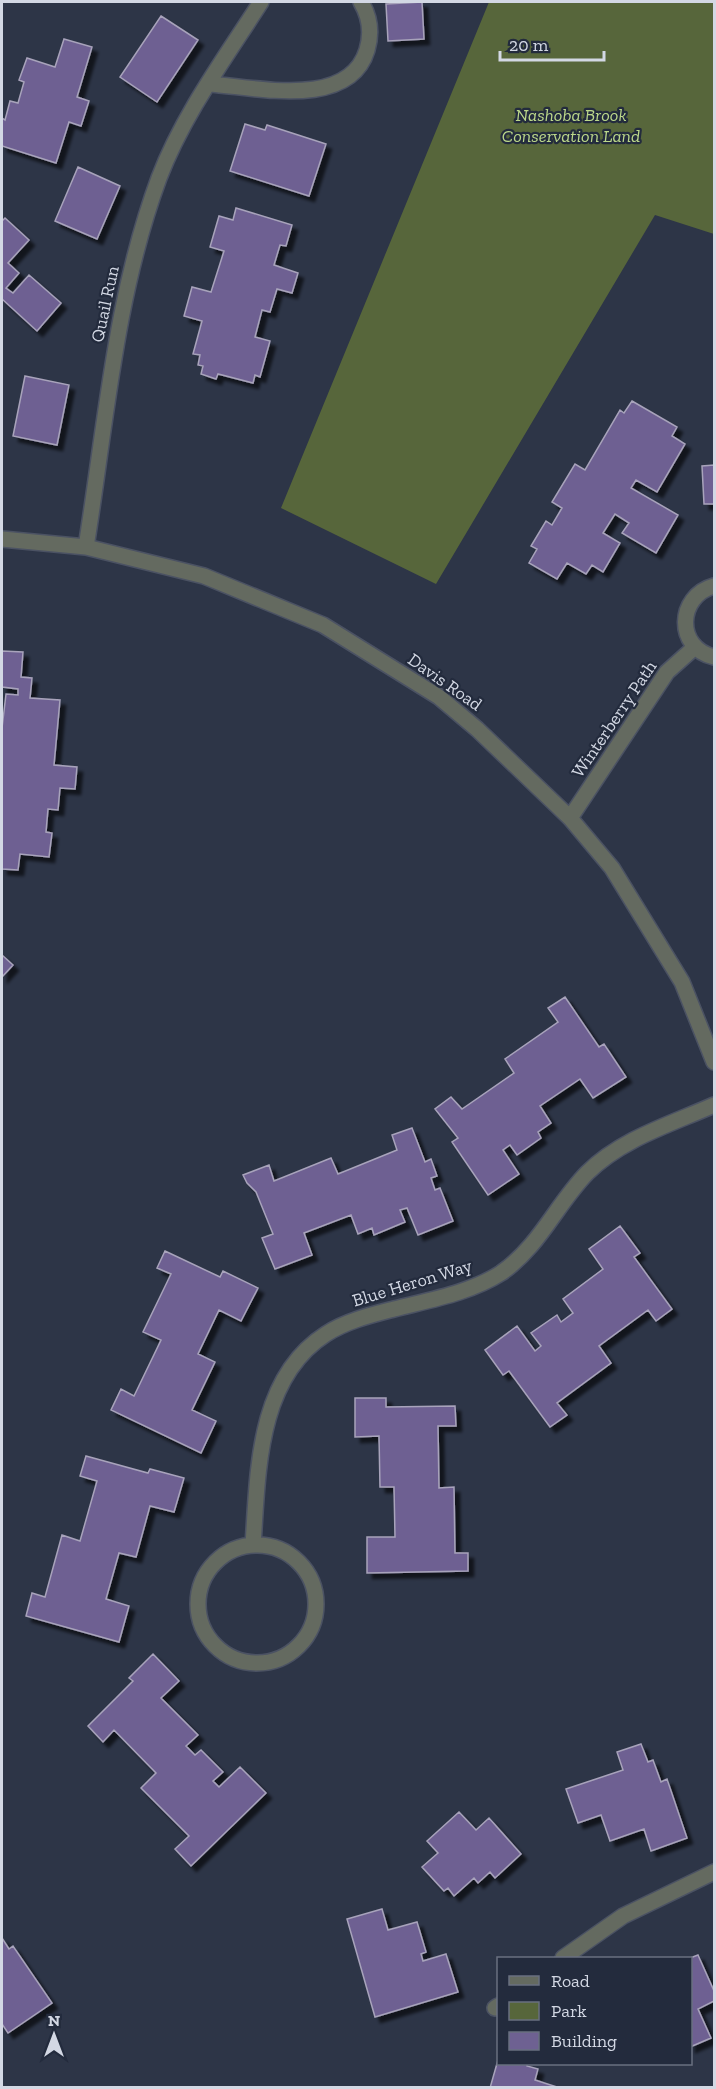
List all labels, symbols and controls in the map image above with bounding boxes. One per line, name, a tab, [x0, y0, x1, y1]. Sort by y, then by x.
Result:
scale bar	[500, 24, 604, 62]
text: 20 m	[509, 34, 549, 56]
park label: Nashoba Brook Conservation Land	[502, 104, 640, 147]
street label: Quail Run	[86, 263, 124, 344]
street label: Davis Road	[404, 648, 487, 716]
street label: Winterberry Path	[567, 656, 661, 782]
street label: Blue Heron Way	[350, 1254, 475, 1312]
legend	[497, 1957, 692, 2065]
text: Road	[551, 1970, 590, 1992]
text: Park	[551, 2000, 587, 2022]
north arrow	[24, 2005, 84, 2065]
text: N	[48, 2011, 60, 2030]
text: Building	[551, 2030, 617, 2052]

